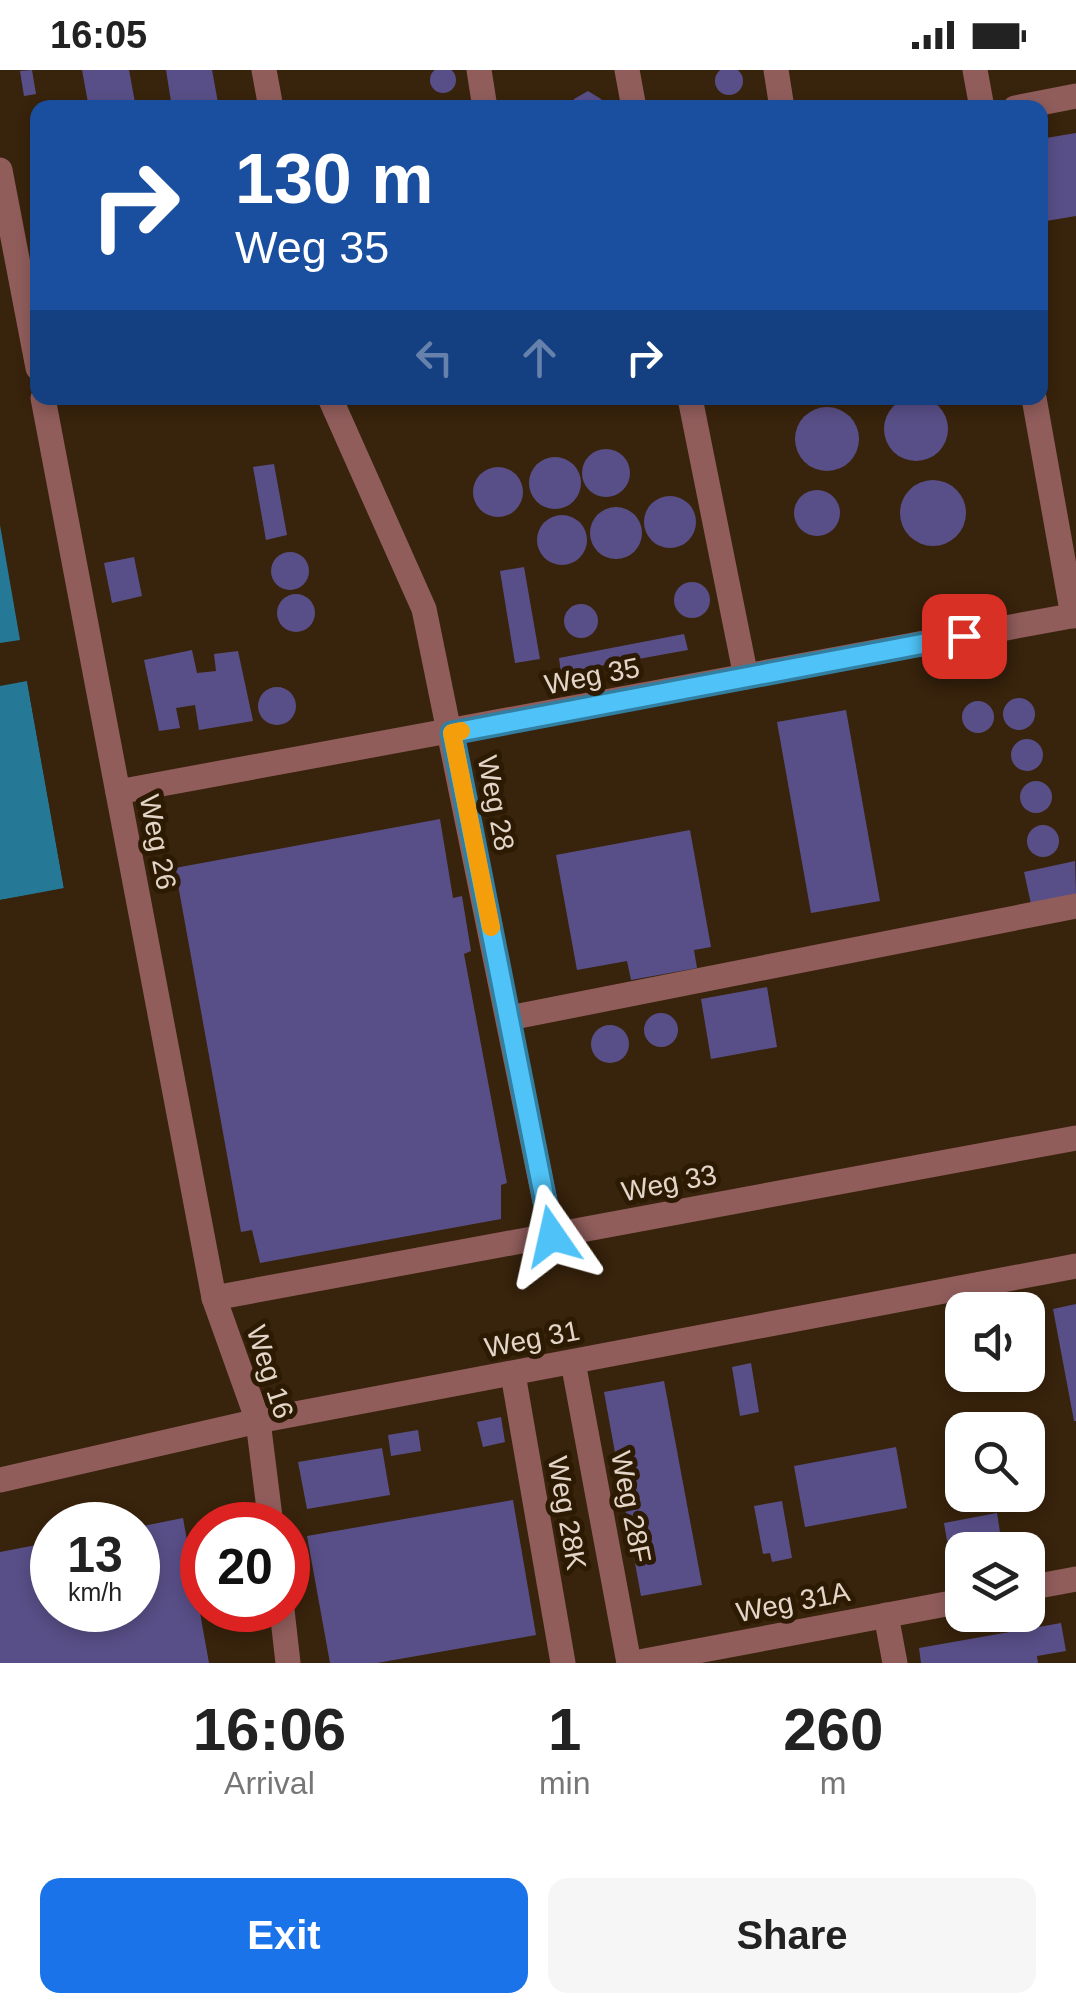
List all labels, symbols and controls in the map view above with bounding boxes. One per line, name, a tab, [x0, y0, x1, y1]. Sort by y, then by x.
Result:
text: 16:05	[50, 14, 147, 56]
icon: right	[70, 140, 200, 270]
text: 130 m	[235, 140, 433, 218]
text: Weg 35	[235, 222, 389, 273]
icon: left	[407, 330, 462, 385]
icon: ahead	[512, 330, 567, 385]
icon: right	[617, 330, 672, 385]
pin	[922, 594, 1007, 679]
icon: arrive	[937, 609, 992, 664]
street label: Weg 35	[542, 652, 642, 700]
street label: Weg 28	[472, 753, 520, 853]
street label: Weg 26	[134, 792, 182, 892]
street label: Weg 33	[619, 1159, 719, 1207]
position arrow	[500, 1184, 604, 1288]
map controls	[945, 1292, 1045, 1632]
button: sound	[945, 1292, 1045, 1392]
street label: Weg 31	[482, 1315, 582, 1363]
street label: Weg 16	[240, 1322, 300, 1422]
button: search	[945, 1412, 1045, 1512]
street label: Weg 28F	[605, 1449, 657, 1565]
street label: Weg 28K	[542, 1454, 592, 1572]
speed limit sign: 20	[180, 1502, 310, 1632]
text: 13	[67, 1527, 123, 1583]
button: layers	[945, 1532, 1045, 1632]
street label: Weg 31A	[734, 1576, 853, 1628]
text: km/h	[68, 1578, 122, 1606]
text: 16:06	[193, 1696, 346, 1763]
text: 1	[548, 1696, 581, 1763]
text: 260	[783, 1696, 883, 1763]
text: Arrival	[224, 1765, 315, 1801]
text: min	[539, 1765, 590, 1801]
text: m	[820, 1765, 847, 1801]
button: Exit	[40, 1878, 528, 1993]
button: Share	[548, 1878, 1036, 1993]

